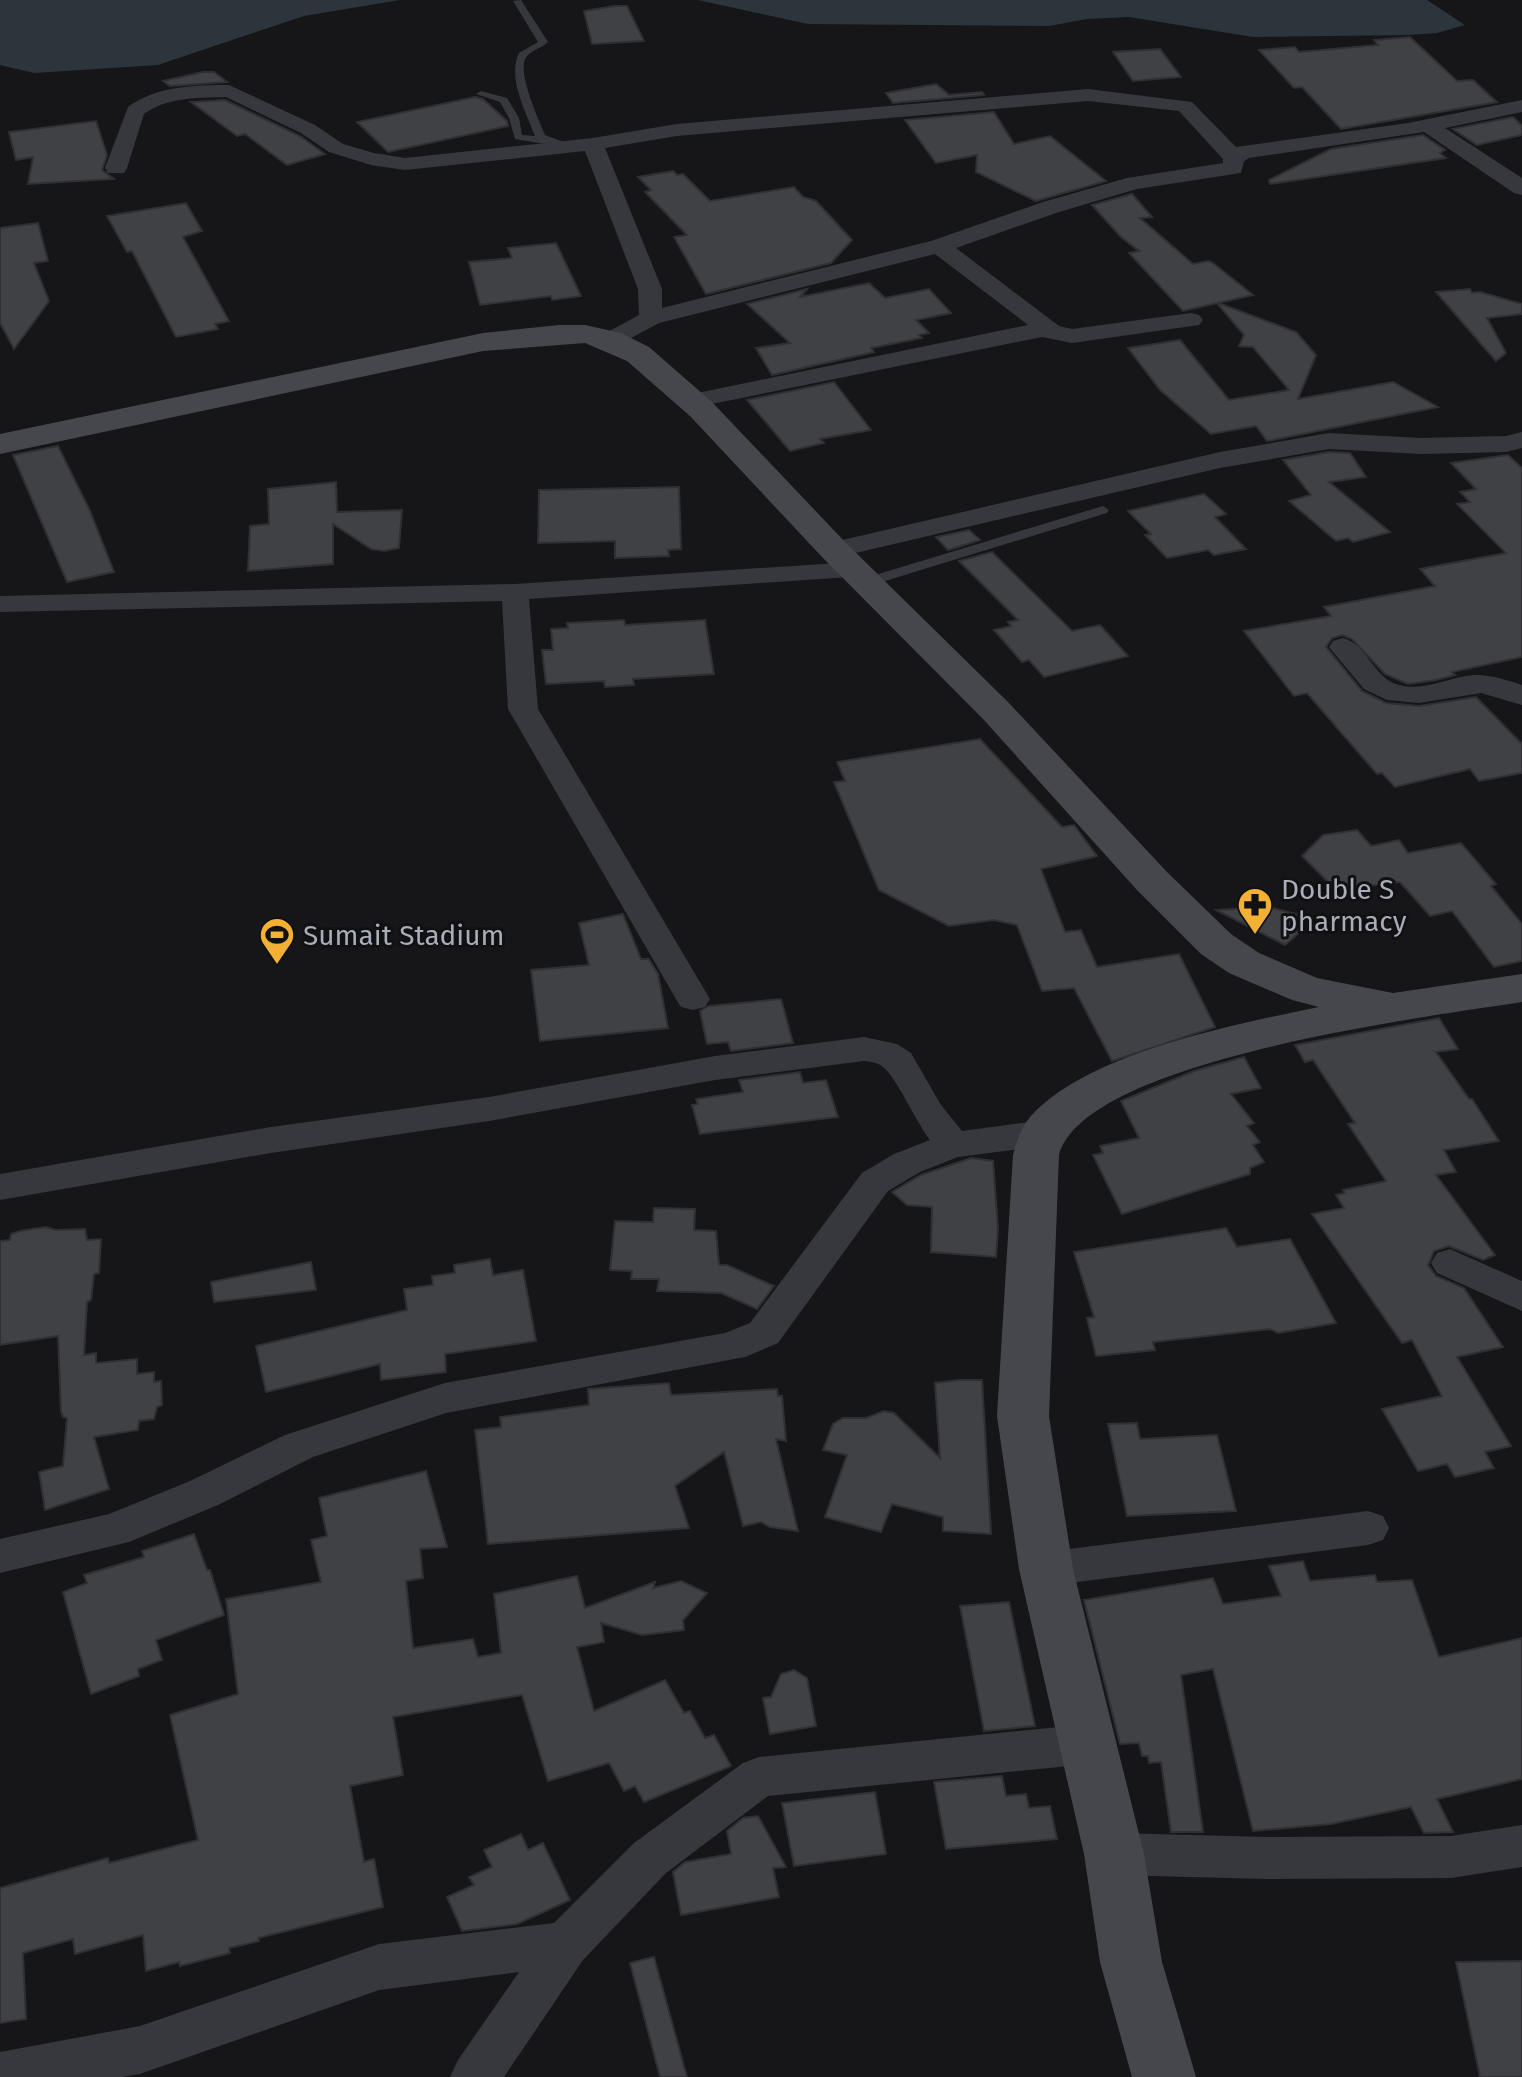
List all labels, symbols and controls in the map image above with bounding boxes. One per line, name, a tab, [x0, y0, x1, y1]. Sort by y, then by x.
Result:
place label: Double S pharmacy	[1281, 873, 1407, 938]
pharmacy icon: Double S pharmacy	[1236, 886, 1274, 936]
sports icon: Sumait Stadium	[258, 916, 296, 966]
place label: Sumait Stadium	[303, 919, 505, 952]

